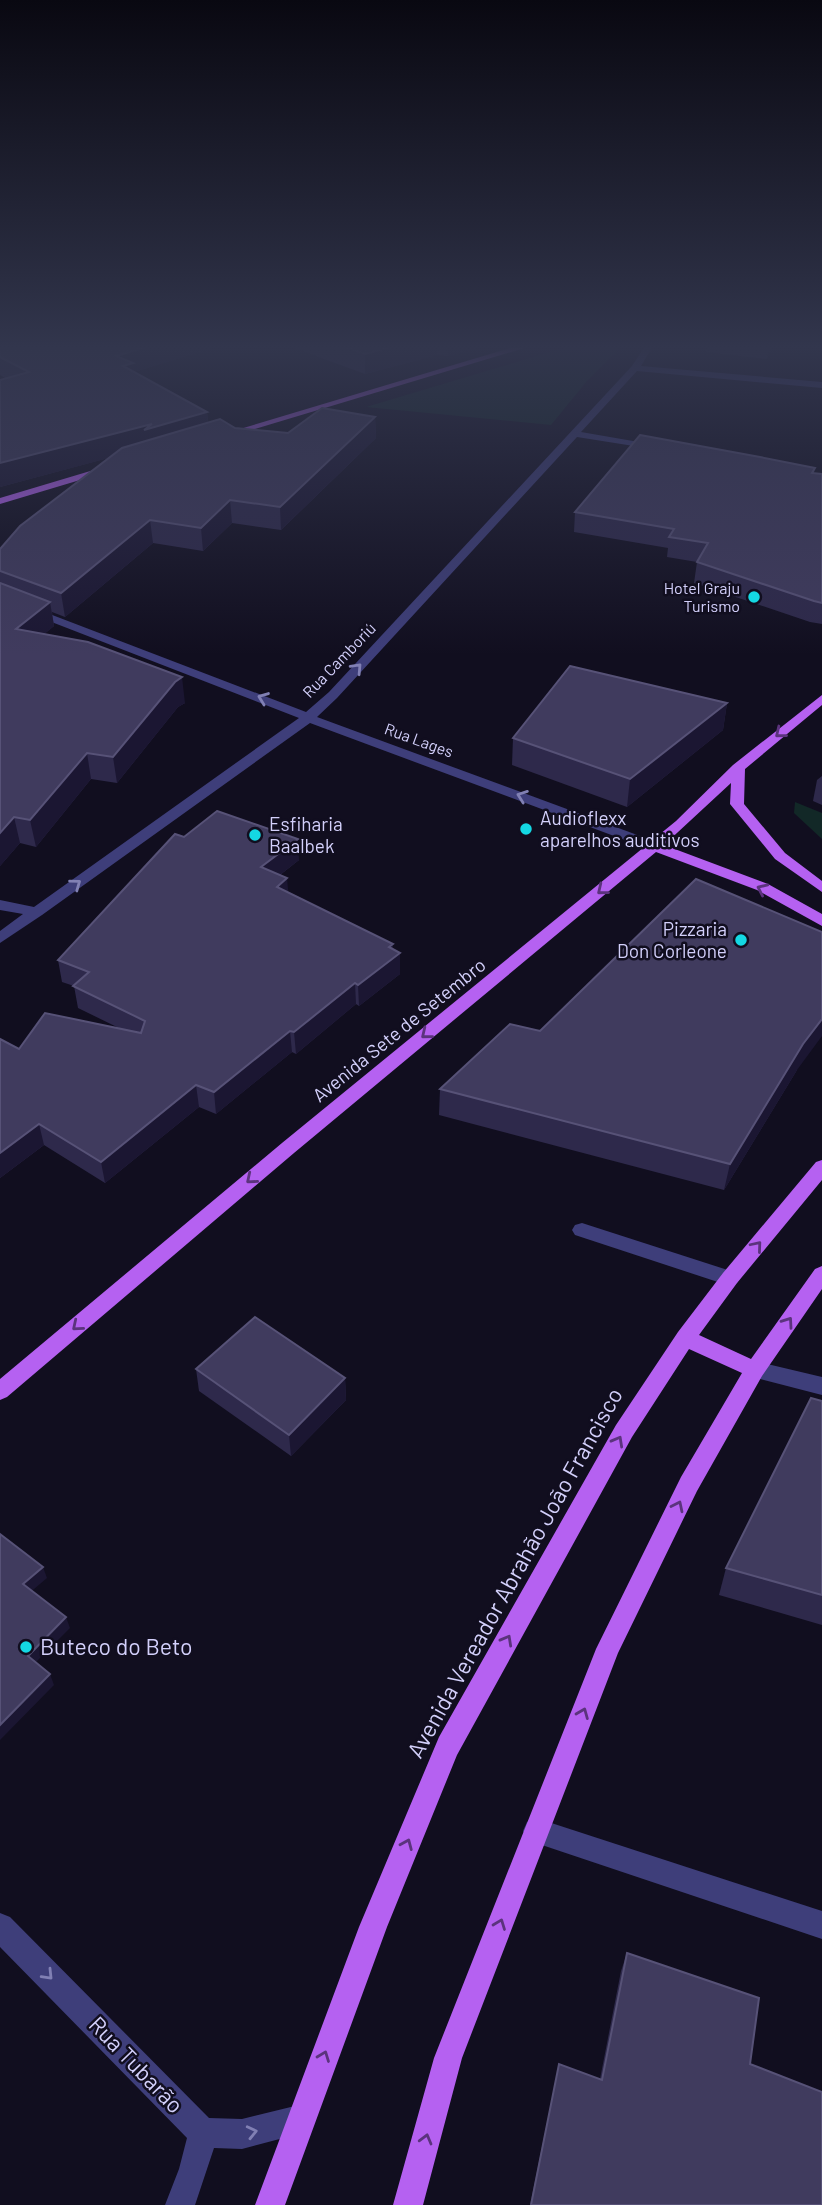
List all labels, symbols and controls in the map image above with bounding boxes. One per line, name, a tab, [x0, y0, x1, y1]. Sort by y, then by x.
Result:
place label: Hotel Graju Turismo	[664, 578, 740, 615]
marker: Hotel Graju Turismo	[746, 589, 762, 605]
street label: Rua Camboriú	[298, 618, 379, 701]
one-way arrow	[349, 664, 361, 677]
one-way arrow	[258, 693, 270, 707]
street label: Rua Lages	[382, 718, 456, 761]
one-way arrow	[775, 725, 787, 738]
one-way arrow	[516, 791, 528, 805]
place label: Audioflexx aparelhos auditivos	[540, 806, 700, 851]
place label: Esfiharia Baalbek	[269, 812, 343, 857]
marker: Audioflexx aparelhos auditivos	[518, 821, 534, 837]
marker: Esfiharia Baalbek	[247, 827, 263, 843]
one-way arrow	[68, 880, 80, 892]
one-way arrow	[597, 881, 609, 894]
one-way arrow	[757, 883, 769, 897]
place label: Pizzaria Don Corleone	[617, 917, 727, 962]
marker: Pizzaria Don Corleone	[733, 932, 749, 948]
street label: Avenida Sete de Setembro	[308, 953, 490, 1106]
one-way arrow	[421, 1026, 434, 1038]
one-way arrow	[246, 1171, 258, 1184]
one-way arrow	[749, 1241, 761, 1254]
one-way arrow	[780, 1317, 792, 1330]
one-way arrow	[72, 1318, 85, 1330]
street label: Avenida Vereador Abrahão João Francisco	[400, 1383, 628, 1762]
one-way arrow	[610, 1436, 623, 1449]
one-way arrow	[670, 1501, 684, 1513]
place label: Buteco do Beto	[40, 1632, 193, 1660]
one-way arrow	[498, 1635, 512, 1647]
marker: Buteco do Beto	[18, 1639, 34, 1655]
one-way arrow	[574, 1707, 588, 1719]
one-way arrow	[399, 1839, 413, 1851]
one-way arrow	[491, 1919, 505, 1931]
one-way arrow	[39, 1967, 52, 1980]
street label: Rua Tubarão	[84, 2010, 190, 2119]
one-way arrow	[315, 2050, 329, 2062]
one-way arrow	[246, 2125, 258, 2140]
one-way arrow	[417, 2133, 432, 2145]

